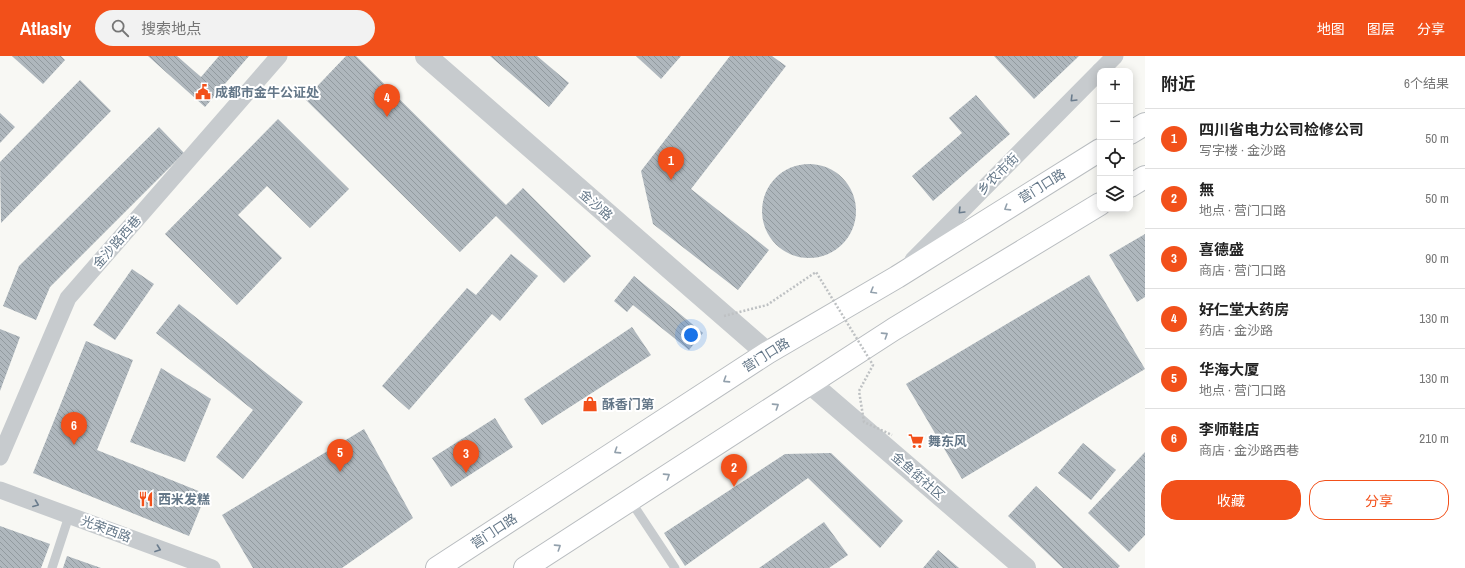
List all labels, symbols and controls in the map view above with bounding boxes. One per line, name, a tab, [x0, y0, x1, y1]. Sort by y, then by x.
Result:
search box	[95, 10, 375, 46]
text: Atlasly	[20, 15, 71, 41]
icon: search	[109, 17, 131, 39]
text: 搜索地点	[141, 18, 201, 39]
text: 地图	[1317, 20, 1345, 38]
text: 图层	[1367, 20, 1395, 38]
text: 分享	[1417, 20, 1445, 38]
map controls	[1097, 68, 1133, 212]
button: +	[1097, 68, 1133, 104]
text: 附近	[1161, 72, 1195, 95]
text: 6个结果	[1404, 75, 1449, 92]
public building icon: 成都市金牛公证处	[194, 83, 212, 101]
place label: 成都市金牛公证处	[215, 84, 319, 101]
pin: 4	[374, 84, 400, 117]
one-way arrow	[1070, 94, 1078, 102]
button: −	[1097, 104, 1133, 140]
text: 四川省电力公司检修公司	[1199, 119, 1364, 140]
text: 1	[1171, 130, 1177, 147]
text: 50 m	[1425, 130, 1449, 147]
button: locate	[1097, 140, 1133, 176]
text: 写字楼 · 金沙路	[1199, 142, 1286, 159]
pin: 1	[658, 147, 684, 180]
street label: 乡农市街	[974, 150, 1022, 198]
street label: 营门口路	[1015, 165, 1069, 207]
button: layers	[1097, 176, 1133, 212]
text: 無	[1199, 179, 1214, 200]
street label: 金沙路	[576, 186, 616, 224]
text: 2	[1171, 190, 1177, 207]
text: 50 m	[1425, 190, 1449, 207]
text: 地点 · 营门口路	[1199, 202, 1286, 219]
one-way arrow	[1004, 203, 1011, 210]
one-way arrow	[959, 206, 966, 214]
street label: 金沙路西巷	[89, 212, 145, 272]
text: 喜德盛	[1199, 239, 1244, 260]
text: 3	[1171, 250, 1177, 267]
text: 90 m	[1425, 250, 1449, 267]
text: 商店 · 营门口路	[1199, 262, 1286, 279]
one-way arrow	[870, 286, 877, 293]
text: 好仁堂大药房	[1199, 299, 1289, 320]
text: 4	[1171, 310, 1177, 327]
text: 130 m	[1419, 310, 1449, 327]
text: 药店 · 金沙路	[1199, 322, 1273, 339]
your location	[681, 325, 701, 345]
one-way arrow	[881, 332, 888, 340]
street label: 营门口路	[739, 334, 793, 376]
text: 华海大厦	[1199, 359, 1259, 380]
text: 5	[1171, 370, 1177, 387]
text: 130 m	[1419, 370, 1449, 387]
one-way arrow	[723, 375, 730, 383]
text: 地点 · 营门口路	[1199, 382, 1286, 399]
shop icon: 酥香门第	[581, 395, 599, 413]
place label: 酥香门第	[602, 396, 654, 413]
one-way arrow	[772, 403, 779, 411]
pin: 6	[61, 412, 87, 445]
text: 李师鞋店	[1199, 419, 1259, 440]
text: 6	[1171, 430, 1177, 447]
text: 210 m	[1419, 430, 1449, 447]
supermarket icon: 舞东风	[907, 432, 925, 450]
place label: 舞东风	[928, 433, 967, 450]
pin: 5	[327, 439, 353, 472]
pin: 3	[453, 440, 479, 473]
text: 商店 · 金沙路西巷	[1199, 442, 1299, 459]
one-way arrow	[614, 446, 621, 454]
street label: 金鱼街社区	[888, 448, 948, 504]
pin: 2	[721, 454, 747, 487]
one-way arrow	[663, 473, 670, 481]
button: 收藏	[1161, 480, 1301, 520]
button: 分享	[1309, 480, 1449, 520]
restaurant icon: 西米发糕	[137, 490, 155, 508]
place label: 西米发糕	[158, 491, 210, 508]
one-way arrow	[33, 499, 40, 507]
street label: 营门口路	[468, 510, 520, 552]
street label: 光荣西路	[79, 512, 133, 546]
one-way arrow	[155, 544, 162, 552]
one-way arrow	[553, 545, 560, 552]

